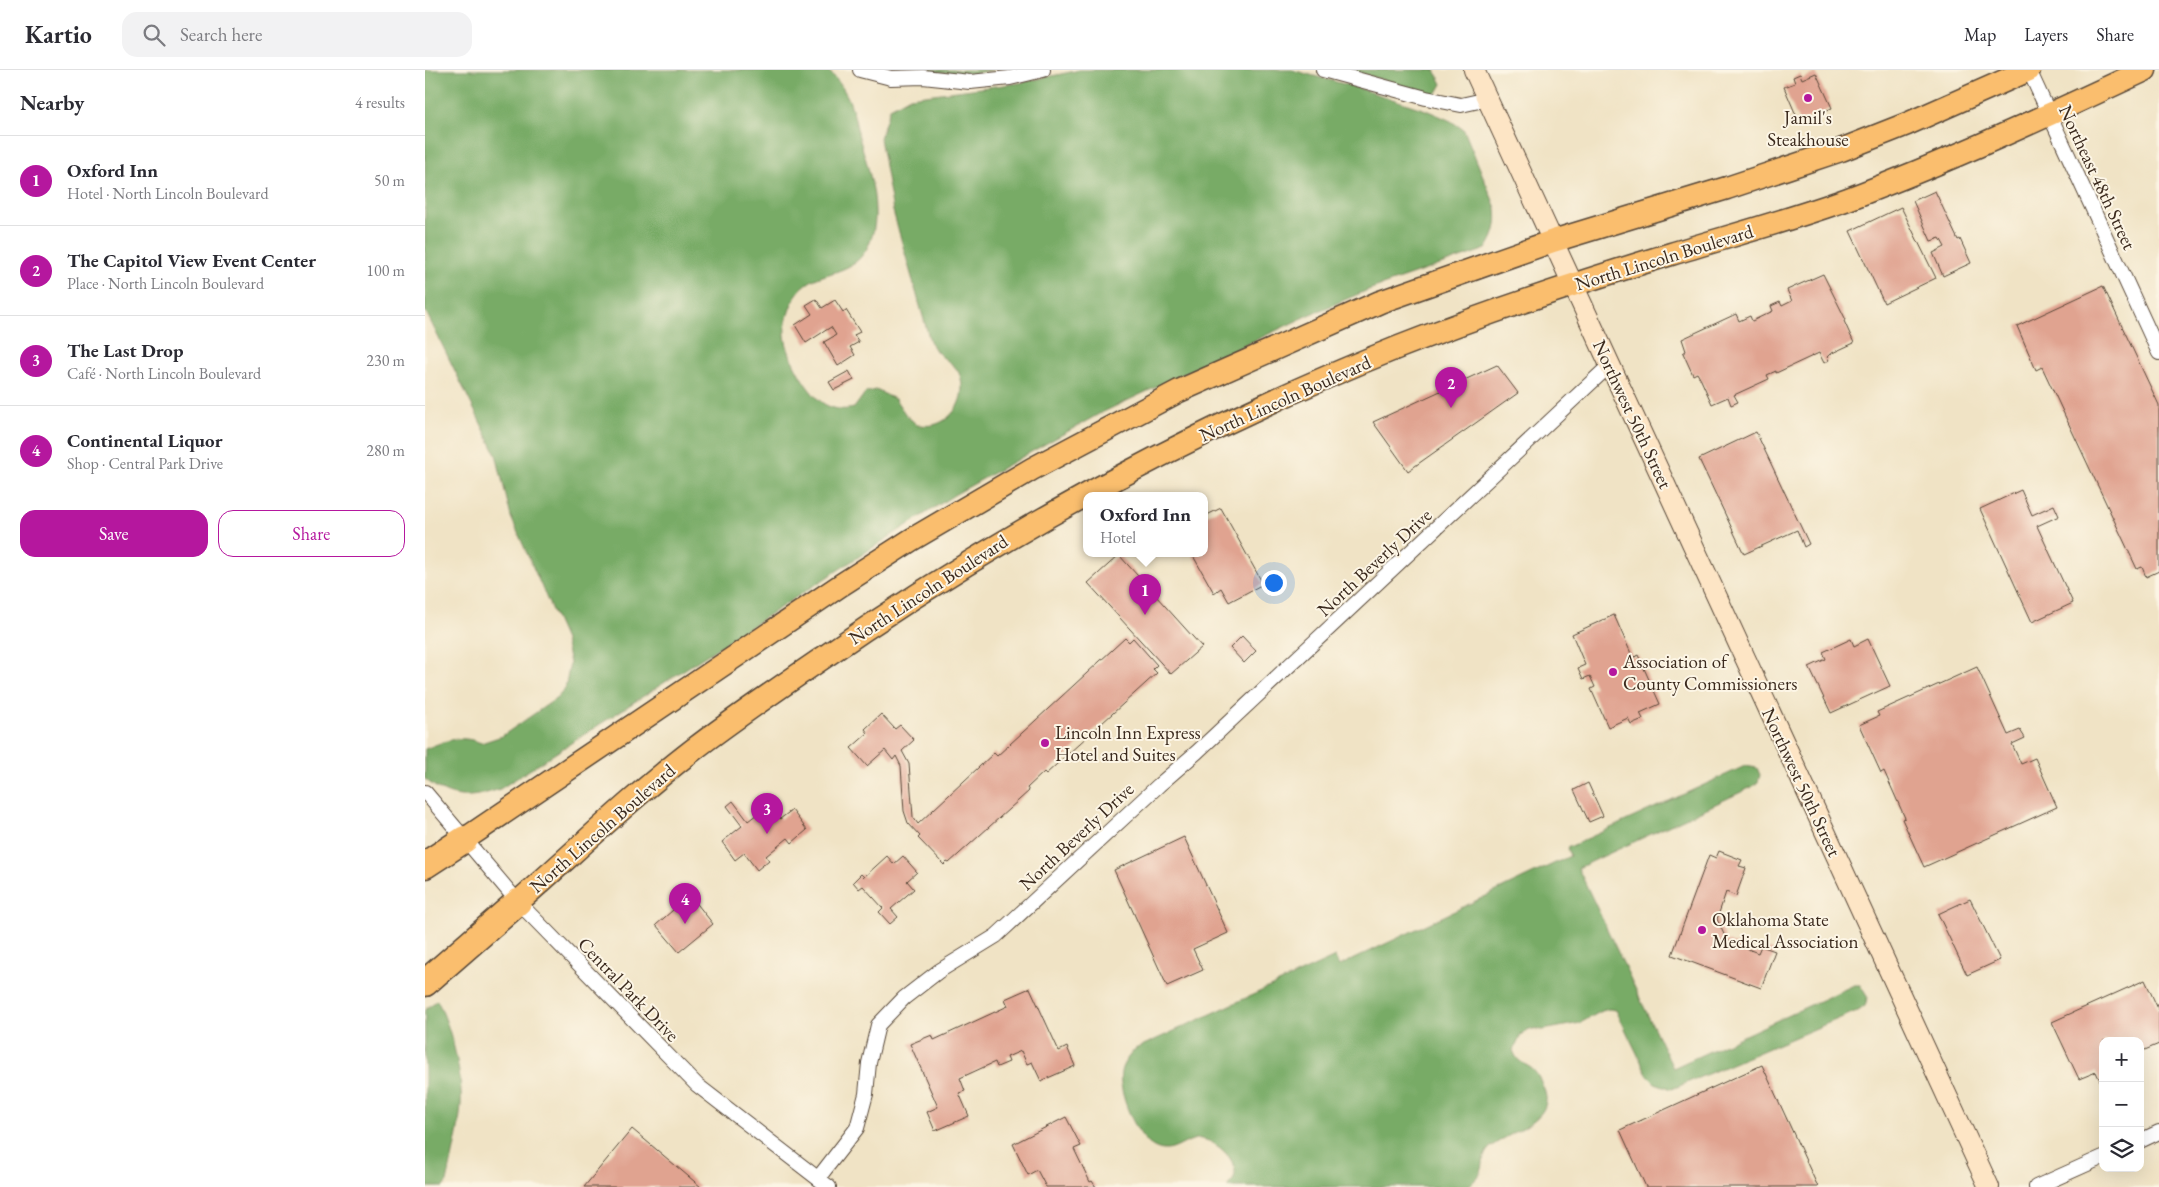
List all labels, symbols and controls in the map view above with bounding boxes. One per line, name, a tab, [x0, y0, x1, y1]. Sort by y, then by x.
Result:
search box	[122, 12, 472, 57]
text: Kartio	[25, 19, 92, 50]
icon: search	[140, 21, 168, 49]
text: Search here	[180, 22, 262, 47]
text: Map	[1964, 23, 1996, 46]
text: Layers	[2024, 23, 2068, 46]
text: Share	[2096, 23, 2134, 46]
text: Nearby	[20, 89, 84, 116]
text: 4 results	[355, 92, 405, 113]
marker: Jamil's Steakhouse	[1802, 92, 1814, 104]
street label: Northeast 48th Street	[2053, 101, 2142, 254]
place label: Jamil's Steakhouse	[1767, 105, 1849, 152]
text: Oxford Inn	[67, 158, 158, 183]
text: 1	[32, 170, 40, 191]
text: 50 m	[374, 170, 405, 191]
text: Hotel · North Lincoln Boulevard	[67, 183, 268, 204]
street label: North Lincoln Boulevard	[1572, 218, 1757, 296]
text: The Capitol View Event Center	[67, 248, 316, 273]
text: 2	[32, 260, 40, 281]
text: 100 m	[366, 260, 405, 281]
text: Place · North Lincoln Boulevard	[67, 273, 264, 294]
street label: Northwest 50th Street	[1587, 336, 1678, 493]
text: The Last Drop	[67, 338, 183, 363]
street label: North Lincoln Boulevard	[1196, 349, 1375, 448]
text: 3	[32, 350, 40, 371]
text: 230 m	[366, 350, 405, 371]
text: Café · North Lincoln Boulevard	[67, 363, 261, 384]
pin: 2	[1435, 367, 1467, 408]
text: Continental Liquor	[67, 428, 223, 453]
text: 4	[32, 440, 40, 461]
text: 280 m	[366, 440, 405, 461]
text: Shop · Central Park Drive	[67, 453, 223, 474]
popup	[1083, 492, 1208, 557]
text: Oxford Inn	[1100, 502, 1191, 527]
street label: North Beverly Drive	[1312, 503, 1437, 622]
button: Save	[20, 510, 208, 557]
button: Share	[218, 510, 405, 557]
text: Hotel	[1100, 527, 1136, 548]
street label: North Lincoln Boulevard	[844, 528, 1013, 650]
your location	[1261, 570, 1287, 596]
pin: 1	[1129, 574, 1161, 615]
place label: Association of County Commissioners	[1622, 649, 1797, 696]
marker: Association of County Commissioners	[1607, 666, 1619, 678]
street label: Northwest 50th Street	[1756, 704, 1847, 861]
place label: Lincoln Inn Express Hotel and Suites	[1055, 720, 1201, 767]
marker: Lincoln Inn Express Hotel and Suites	[1039, 737, 1051, 749]
street label: North Lincoln Boulevard	[524, 758, 681, 899]
street label: North Beverly Drive	[1014, 777, 1139, 896]
pin: 3	[751, 793, 783, 834]
pin: 4	[669, 883, 701, 924]
place label: Oklahoma State Medical Association	[1712, 907, 1858, 954]
marker: Oklahoma State Medical Association	[1696, 924, 1708, 936]
street label: Central Park Drive	[572, 932, 685, 1047]
map controls	[2099, 1037, 2144, 1172]
button: +	[2099, 1037, 2144, 1082]
button: −	[2099, 1082, 2144, 1127]
button: layers	[2099, 1127, 2144, 1172]

